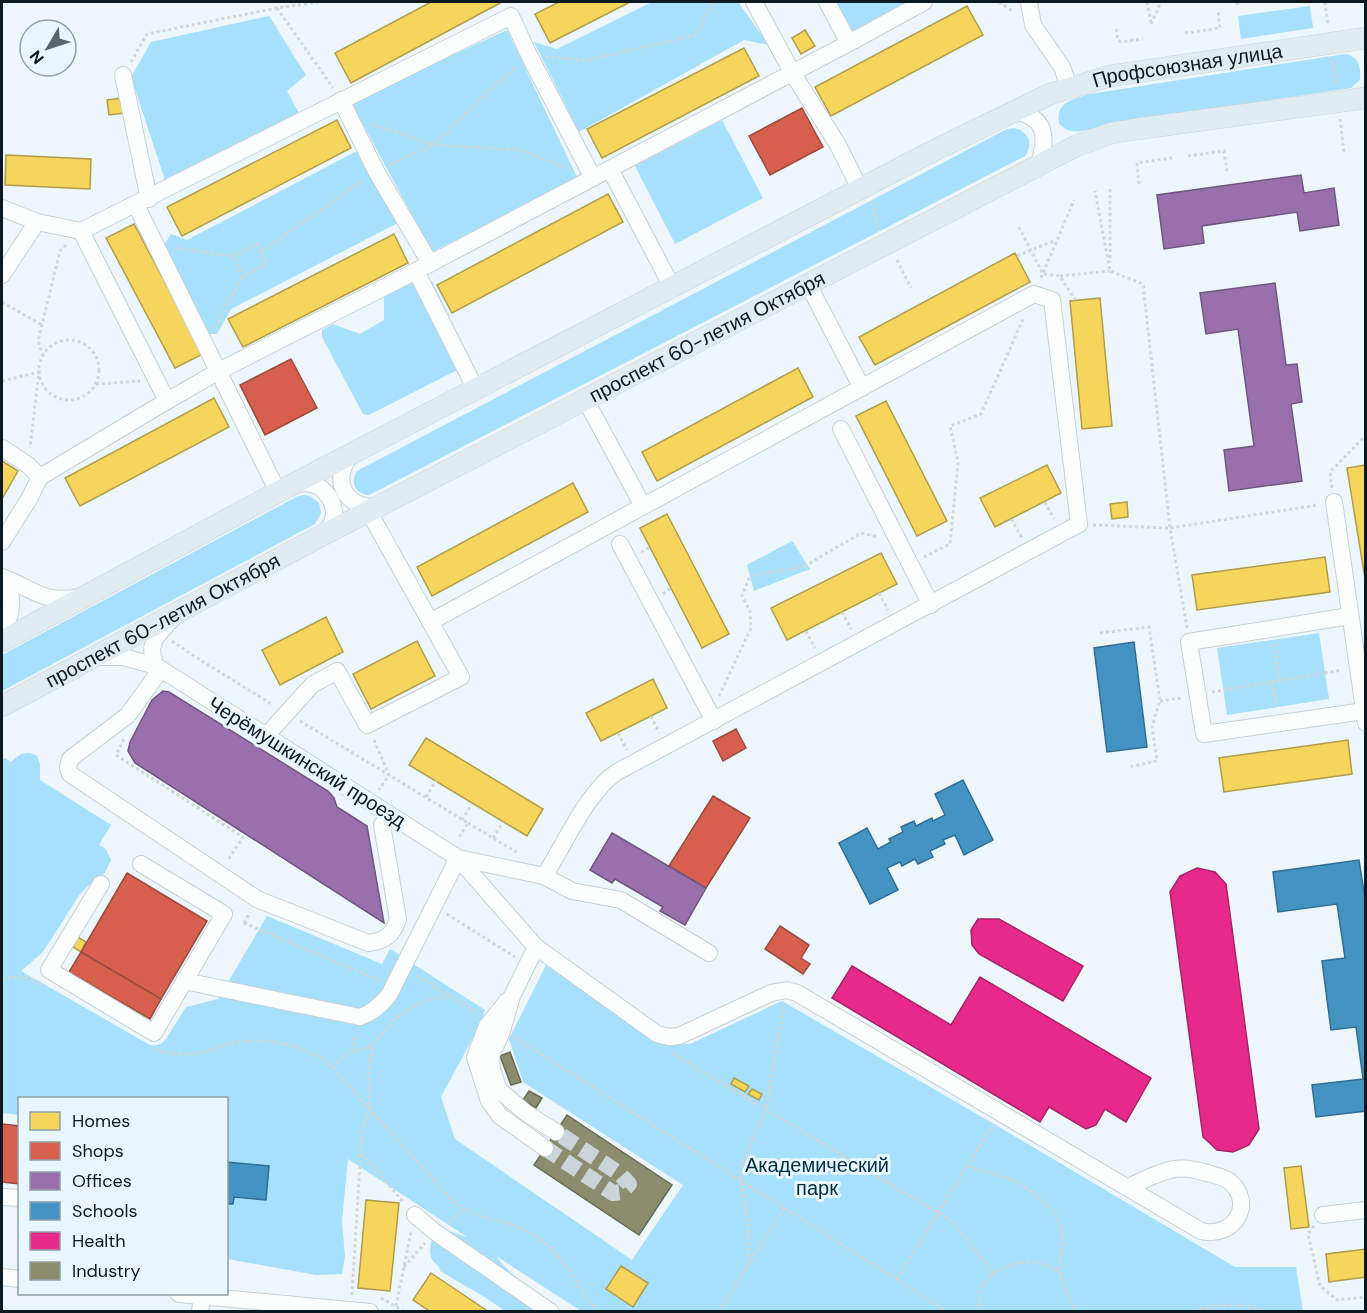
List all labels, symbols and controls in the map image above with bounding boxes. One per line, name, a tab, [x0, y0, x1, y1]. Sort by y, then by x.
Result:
north arrow	[18, 18, 78, 78]
street label: Профсоюзная улица	[1089, 37, 1285, 94]
text: N	[25, 46, 49, 68]
street label: проспект 60-летия Октября	[585, 265, 829, 408]
street label: проспект 60-летия Октября	[41, 547, 284, 694]
street label: Черёмушкинский проезд	[203, 690, 411, 834]
legend	[18, 1097, 228, 1295]
text: Homes	[72, 1109, 130, 1133]
text: Shops	[72, 1139, 124, 1163]
park label: Академический парк	[745, 1152, 889, 1201]
text: Offices	[72, 1169, 132, 1193]
text: Schools	[72, 1199, 137, 1223]
text: Health	[72, 1229, 126, 1253]
text: Industry	[72, 1259, 141, 1283]

